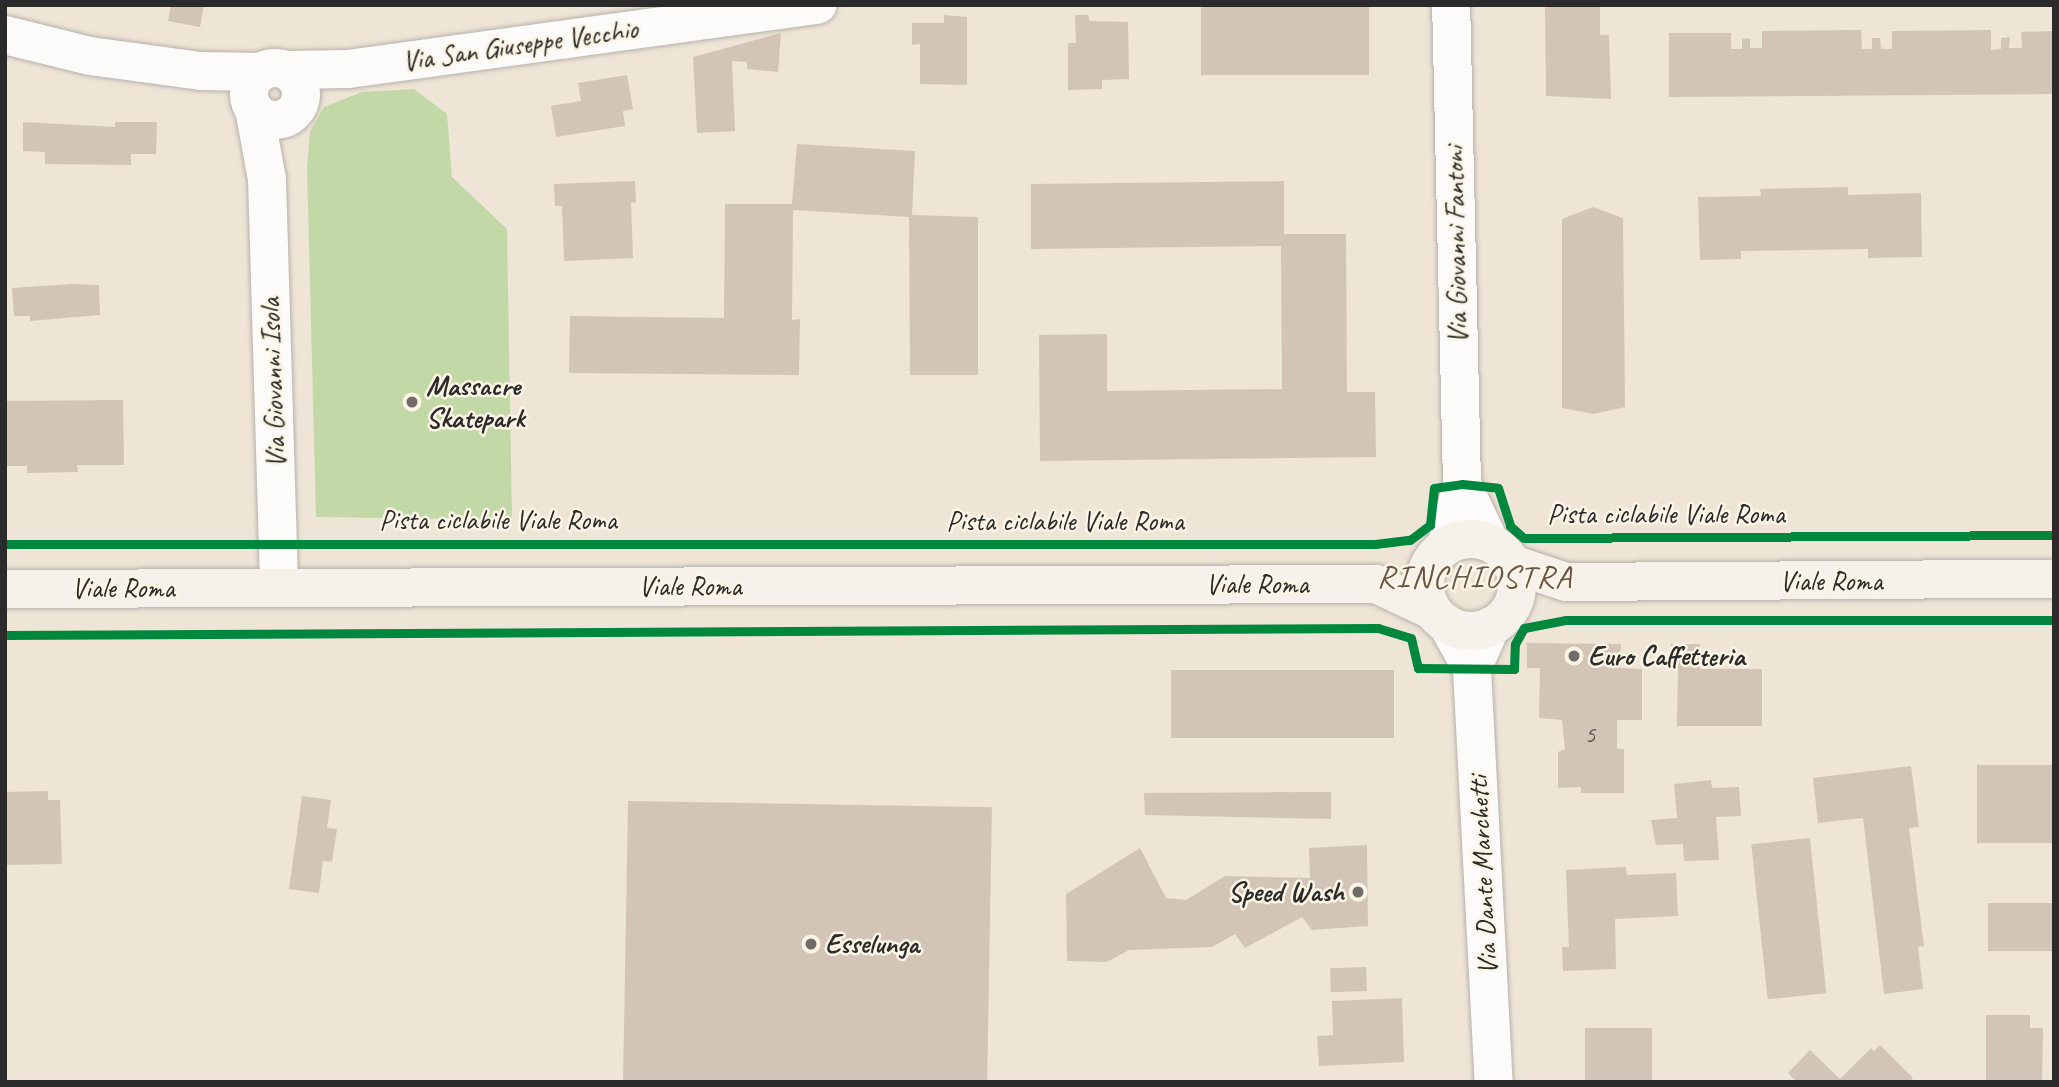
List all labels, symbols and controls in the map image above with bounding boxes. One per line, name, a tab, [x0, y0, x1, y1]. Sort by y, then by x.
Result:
street label: Via San Giuseppe Vecchio	[400, 12, 640, 78]
street label: Via Giovanni Fantoni	[1437, 146, 1475, 344]
street label: Via Giovanni Isola	[253, 297, 293, 469]
place label: Massacre Skatepark	[426, 369, 525, 435]
marker: Massacre Skatepark	[404, 394, 420, 410]
street label: Pista ciclabile Viale Roma	[1548, 497, 1784, 531]
street label: Pista ciclabile Viale Roma	[380, 503, 616, 537]
street label: Pista ciclabile Viale Roma	[947, 504, 1183, 538]
district label: RINCHIOSTRA	[1380, 558, 1570, 596]
street label: Viale Roma	[1780, 564, 1882, 598]
street label: Viale Roma	[1206, 567, 1308, 601]
street label: Viale Roma	[639, 569, 741, 603]
street label: Viale Roma	[72, 571, 174, 605]
place label: Euro Caffetteria	[1588, 639, 1744, 673]
marker: Euro Caffetteria	[1566, 648, 1582, 664]
house number: 5	[1585, 721, 1595, 749]
street label: Via Dante Marchetti	[1461, 774, 1505, 976]
place label: Speed Wash	[1227, 875, 1344, 909]
marker: Speed Wash	[1350, 884, 1366, 900]
place label: Esselunga	[825, 927, 919, 961]
marker: Esselunga	[803, 936, 819, 952]

